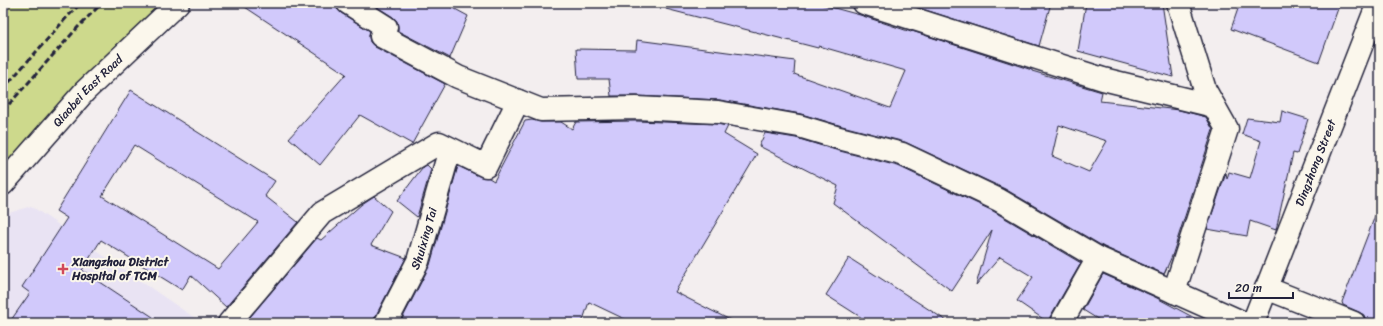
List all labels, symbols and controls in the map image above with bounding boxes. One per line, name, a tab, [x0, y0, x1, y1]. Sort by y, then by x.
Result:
street label: Qiaobei East Road	[47, 48, 129, 132]
street label: Dingzhong Street	[1289, 115, 1343, 210]
street label: Shuixing Tai	[404, 204, 444, 274]
place label: Xiangzhou District Hospital of TCM	[71, 251, 170, 287]
marker: Xiangzhou District Hospital of TCM	[57, 263, 69, 275]
scale bar	[1229, 274, 1293, 300]
text: 20 m	[1235, 277, 1262, 299]

